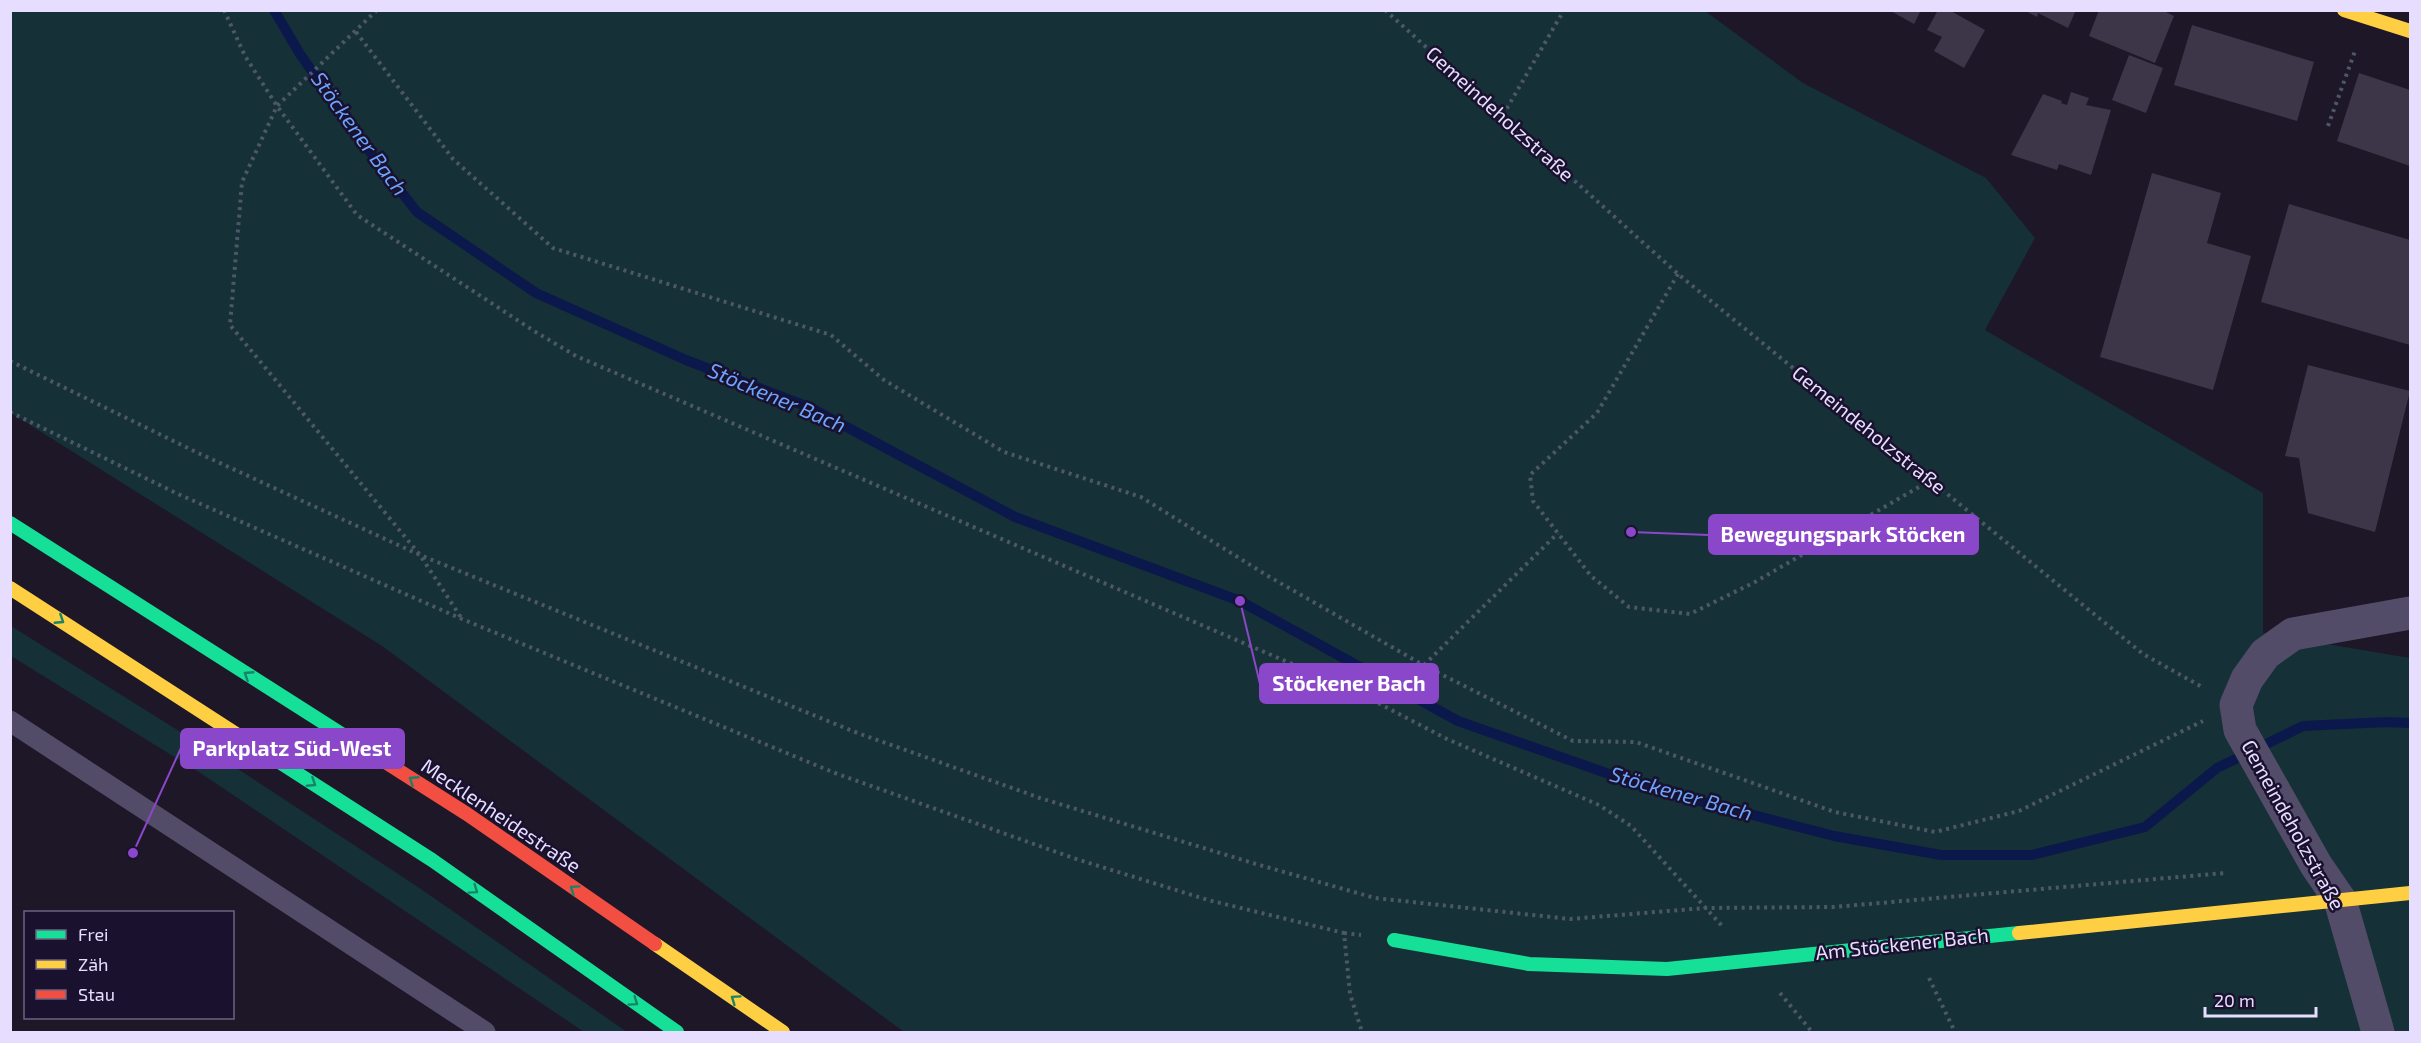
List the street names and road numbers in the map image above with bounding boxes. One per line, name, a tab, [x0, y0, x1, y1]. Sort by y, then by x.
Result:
street label: Gemeindeholzstraße	[1422, 41, 1579, 186]
street label: Gemeindeholzstraße	[1788, 360, 1951, 498]
street label: Gemeindeholzstraße	[2237, 735, 2351, 914]
street label: Mecklenheidestraße	[417, 753, 586, 877]
street label: Am Stöckener Bach	[1814, 922, 1990, 964]

